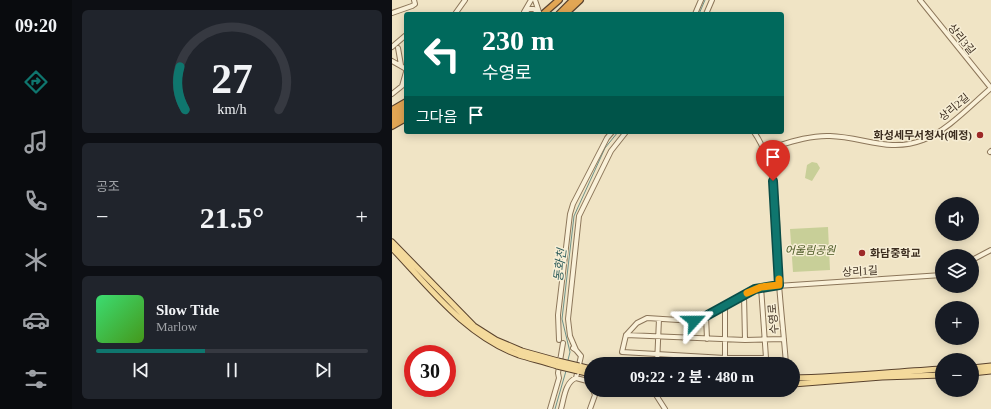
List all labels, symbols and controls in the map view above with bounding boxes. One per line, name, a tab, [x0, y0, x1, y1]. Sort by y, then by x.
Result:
text: 09:20	[15, 16, 57, 36]
street label: 상리3길	[946, 21, 978, 57]
text: 230 m	[482, 25, 554, 56]
icon: left	[416, 28, 468, 80]
text: 27	[211, 55, 253, 101]
text: 수영로	[482, 63, 532, 83]
icon: directions	[22, 68, 50, 96]
street label: 상리2길	[936, 91, 972, 123]
text: km/h	[217, 100, 247, 116]
icon: arrive	[465, 104, 487, 126]
text: 그다음	[416, 109, 457, 125]
icon: music	[22, 128, 50, 156]
place label: 화성세무서청사(예정)	[874, 129, 972, 142]
marker: 화성세무서청사(예정)	[975, 130, 985, 140]
pin	[756, 140, 790, 181]
icon: arrive	[762, 146, 784, 168]
text: 공조	[96, 179, 120, 194]
icon: phone	[22, 187, 50, 215]
map controls	[935, 197, 979, 397]
button: sound	[935, 197, 979, 241]
text: 21.5°	[200, 201, 264, 234]
text: −	[96, 204, 108, 229]
text: +	[356, 204, 368, 229]
park label: 어울림공원	[785, 244, 836, 256]
icon: climate	[22, 246, 50, 274]
water label: 동화천	[551, 246, 569, 282]
place label: 화담중학교	[870, 247, 921, 259]
marker: 화담중학교	[857, 248, 867, 258]
button: layers	[935, 249, 979, 293]
street label: 상리1길	[842, 264, 878, 278]
position arrow	[673, 300, 715, 342]
button: +	[935, 301, 979, 345]
text: Slow Tide	[156, 302, 219, 318]
street label: 수영로	[766, 303, 780, 335]
icon: car	[22, 306, 50, 334]
text: Marlow	[156, 319, 197, 334]
speed limit sign: 30	[404, 345, 456, 397]
button: −	[935, 353, 979, 397]
icon: previous	[130, 359, 152, 381]
icon: pause	[221, 359, 243, 381]
icon: next	[312, 359, 334, 381]
icon: filters	[22, 365, 50, 393]
text: 09:22 · 2 분 · 480 m	[630, 369, 754, 385]

